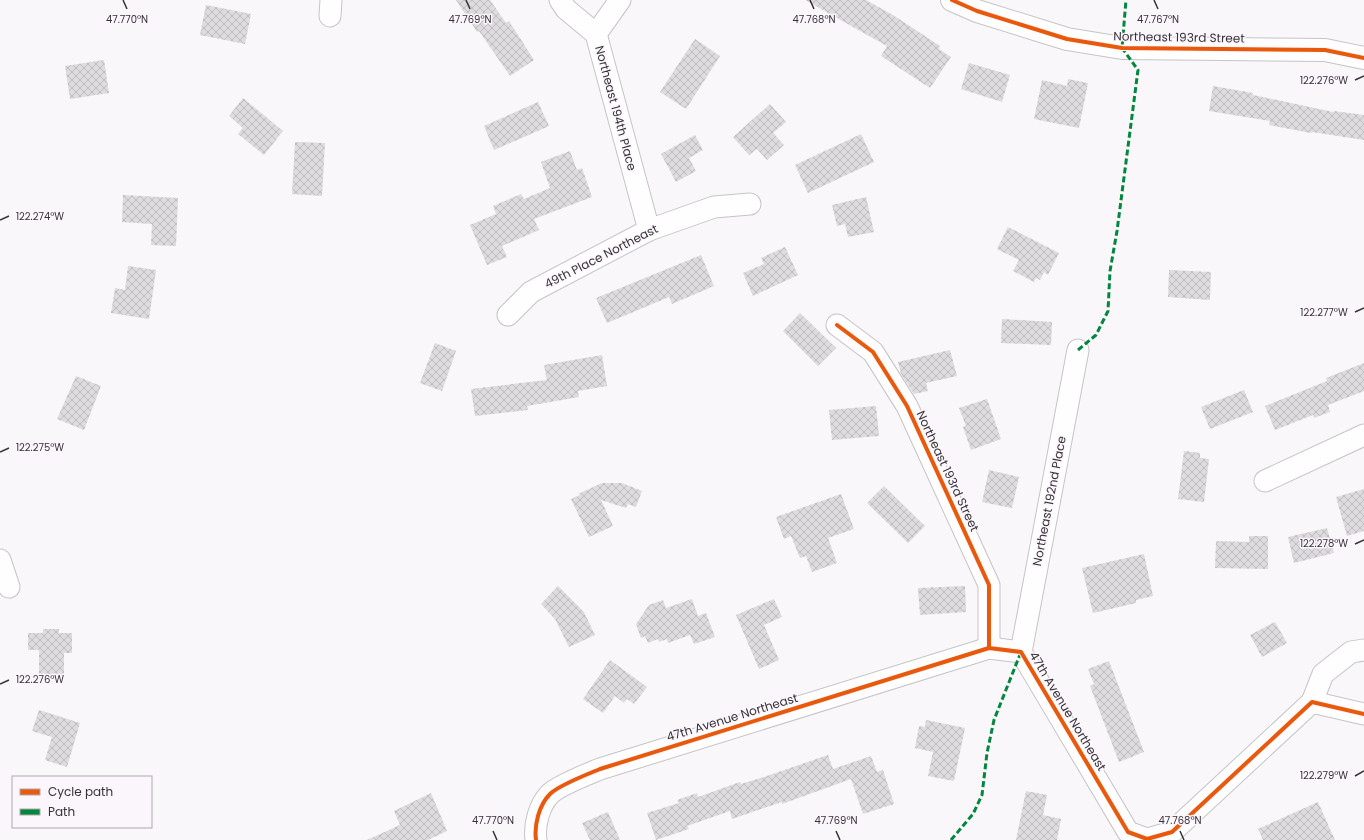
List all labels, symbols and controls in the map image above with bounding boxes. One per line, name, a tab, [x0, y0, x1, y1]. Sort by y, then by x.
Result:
text: 47.770°N	[106, 12, 148, 27]
text: 47.769°N	[448, 12, 492, 27]
text: 47.768°N	[792, 12, 836, 27]
text: 47.767°N	[1137, 12, 1179, 27]
street label: Northeast 193rd Street	[1113, 27, 1245, 47]
street label: Northeast 194th Place	[591, 44, 641, 172]
text: 122.276°W	[1300, 73, 1348, 88]
text: 122.274°W	[16, 209, 64, 224]
street label: 49th Place Northeast	[541, 220, 661, 292]
text: 122.277°W	[1300, 305, 1348, 320]
street label: Northeast 193rd Street	[913, 408, 983, 534]
street label: Northeast 192nd Place	[1028, 435, 1070, 567]
text: 122.275°W	[16, 440, 64, 455]
text: 122.278°W	[1300, 536, 1348, 551]
street label: 47th Avenue Northeast	[1026, 648, 1110, 774]
text: 122.276°W	[16, 672, 64, 687]
street label: 47th Avenue Northeast	[664, 689, 800, 745]
text: 122.279°W	[1300, 768, 1348, 783]
legend	[12, 776, 152, 828]
text: Cycle path	[48, 783, 113, 800]
text: Path	[48, 803, 75, 820]
text: 47.770°N	[472, 813, 514, 828]
text: 47.769°N	[814, 813, 858, 828]
text: 47.768°N	[1158, 813, 1202, 828]

